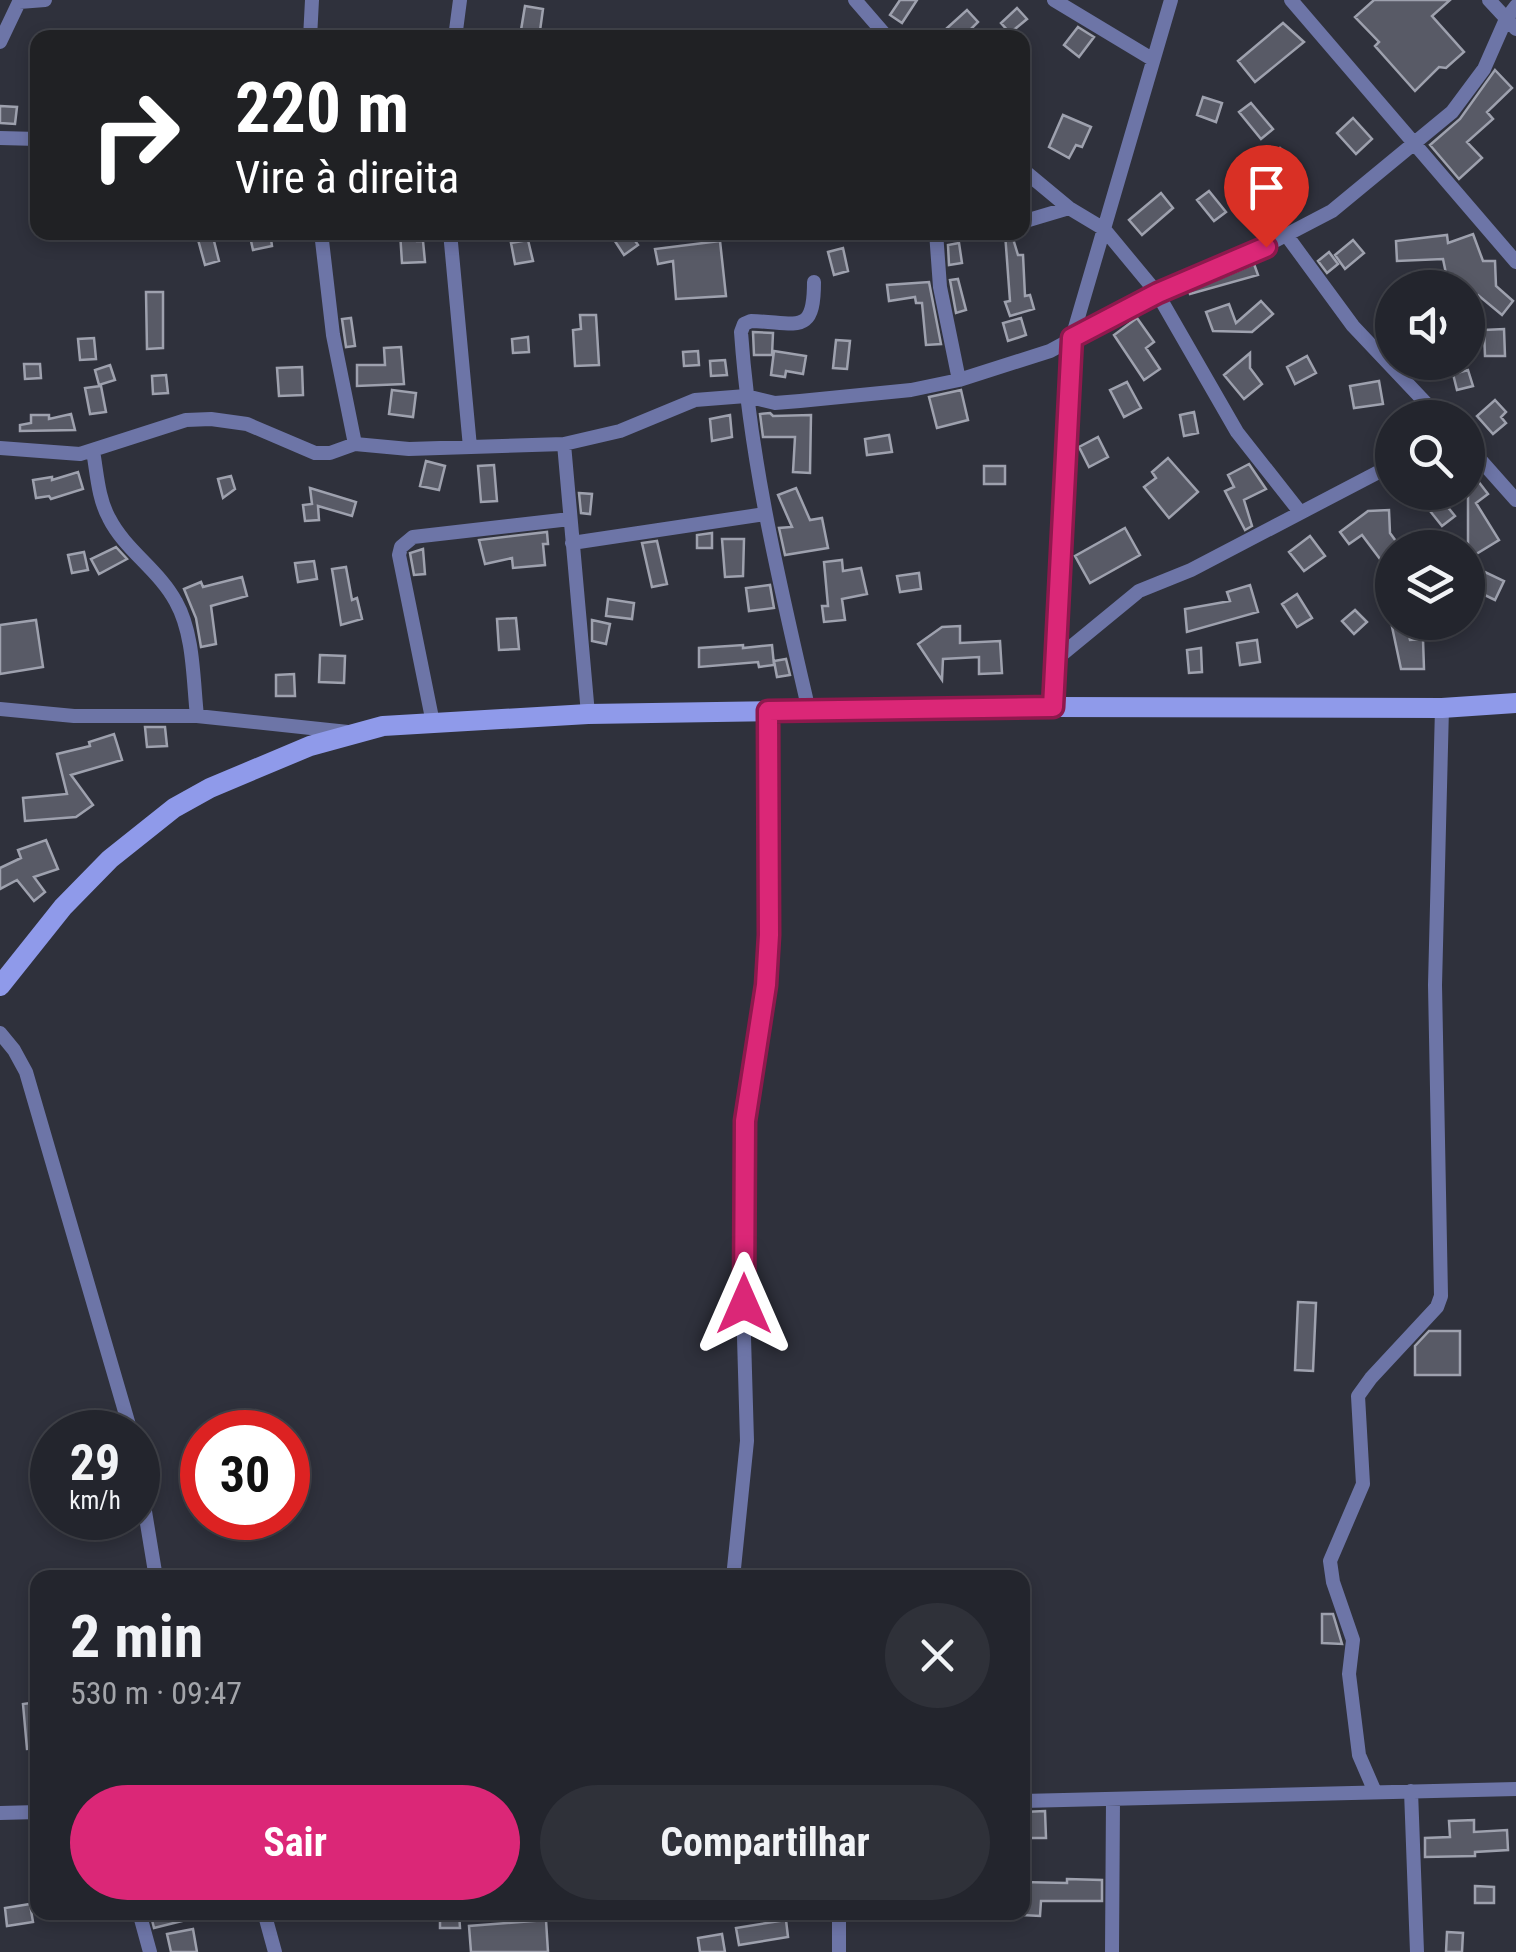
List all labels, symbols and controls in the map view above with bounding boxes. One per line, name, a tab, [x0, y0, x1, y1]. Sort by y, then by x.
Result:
text: 220 m	[235, 67, 409, 149]
icon: right	[70, 70, 200, 200]
pin	[1224, 145, 1309, 248]
text: Vire à direita	[235, 151, 459, 204]
icon: arrive	[1239, 160, 1294, 215]
map controls	[1375, 270, 1485, 640]
button: sound	[1375, 270, 1485, 380]
button: search	[1375, 400, 1485, 510]
button: layers	[1375, 530, 1485, 640]
position arrow	[692, 1252, 796, 1356]
speed limit sign: 30	[180, 1410, 310, 1540]
text: 29	[70, 1434, 120, 1492]
text: km/h	[69, 1486, 121, 1515]
text: 2 min	[70, 1601, 203, 1672]
button: close	[885, 1603, 990, 1708]
text: 530 m · 09:47	[70, 1674, 242, 1712]
button: Sair	[70, 1785, 520, 1900]
button: Compartilhar	[540, 1785, 990, 1900]

